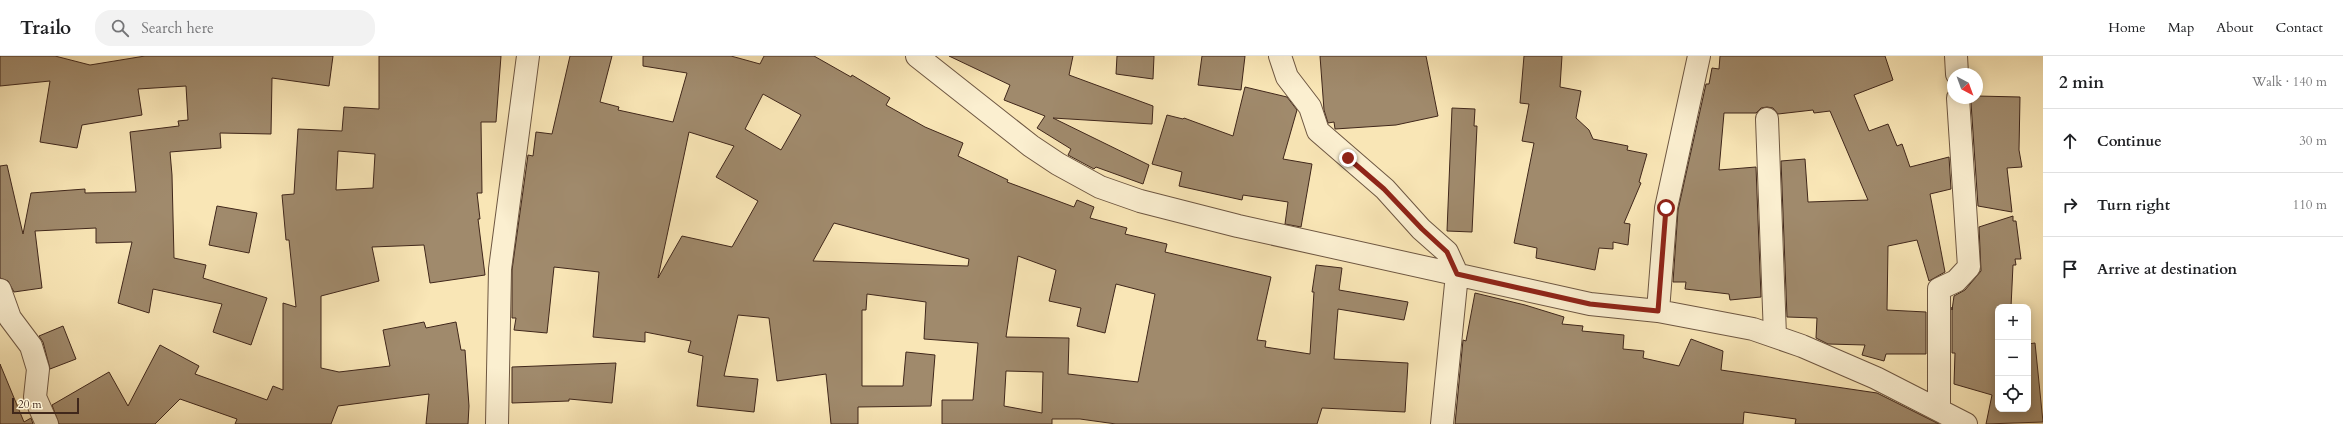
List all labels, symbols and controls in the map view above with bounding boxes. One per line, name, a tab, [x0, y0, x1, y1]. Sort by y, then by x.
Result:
search box	[95, 10, 375, 46]
text: Trailo	[20, 15, 71, 41]
icon: search	[109, 17, 131, 39]
text: Search here	[141, 18, 214, 38]
text: Home	[2108, 18, 2146, 37]
text: Map	[2168, 18, 2194, 37]
text: About	[2216, 18, 2253, 37]
text: Contact	[2275, 18, 2323, 37]
north arrow	[1947, 68, 1983, 104]
text: 2 min	[2059, 71, 2104, 94]
text: Walk · 140 m	[2252, 73, 2327, 91]
icon: ahead	[2059, 130, 2081, 152]
text: Continue	[2097, 131, 2162, 151]
text: 30 m	[2299, 132, 2327, 150]
route end	[1339, 149, 1357, 167]
icon: right	[2059, 194, 2081, 216]
text: Turn right	[2097, 195, 2170, 215]
text: 110 m	[2293, 196, 2327, 214]
route start	[1657, 199, 1675, 217]
icon: arrive	[2059, 258, 2081, 280]
text: Arrive at destination	[2097, 259, 2237, 279]
map controls	[1995, 304, 2031, 412]
button: +	[1995, 304, 2031, 340]
button: −	[1995, 340, 2031, 376]
button: locate	[1995, 376, 2031, 412]
scale bar	[12, 396, 79, 415]
text: 20 m	[18, 397, 42, 412]

